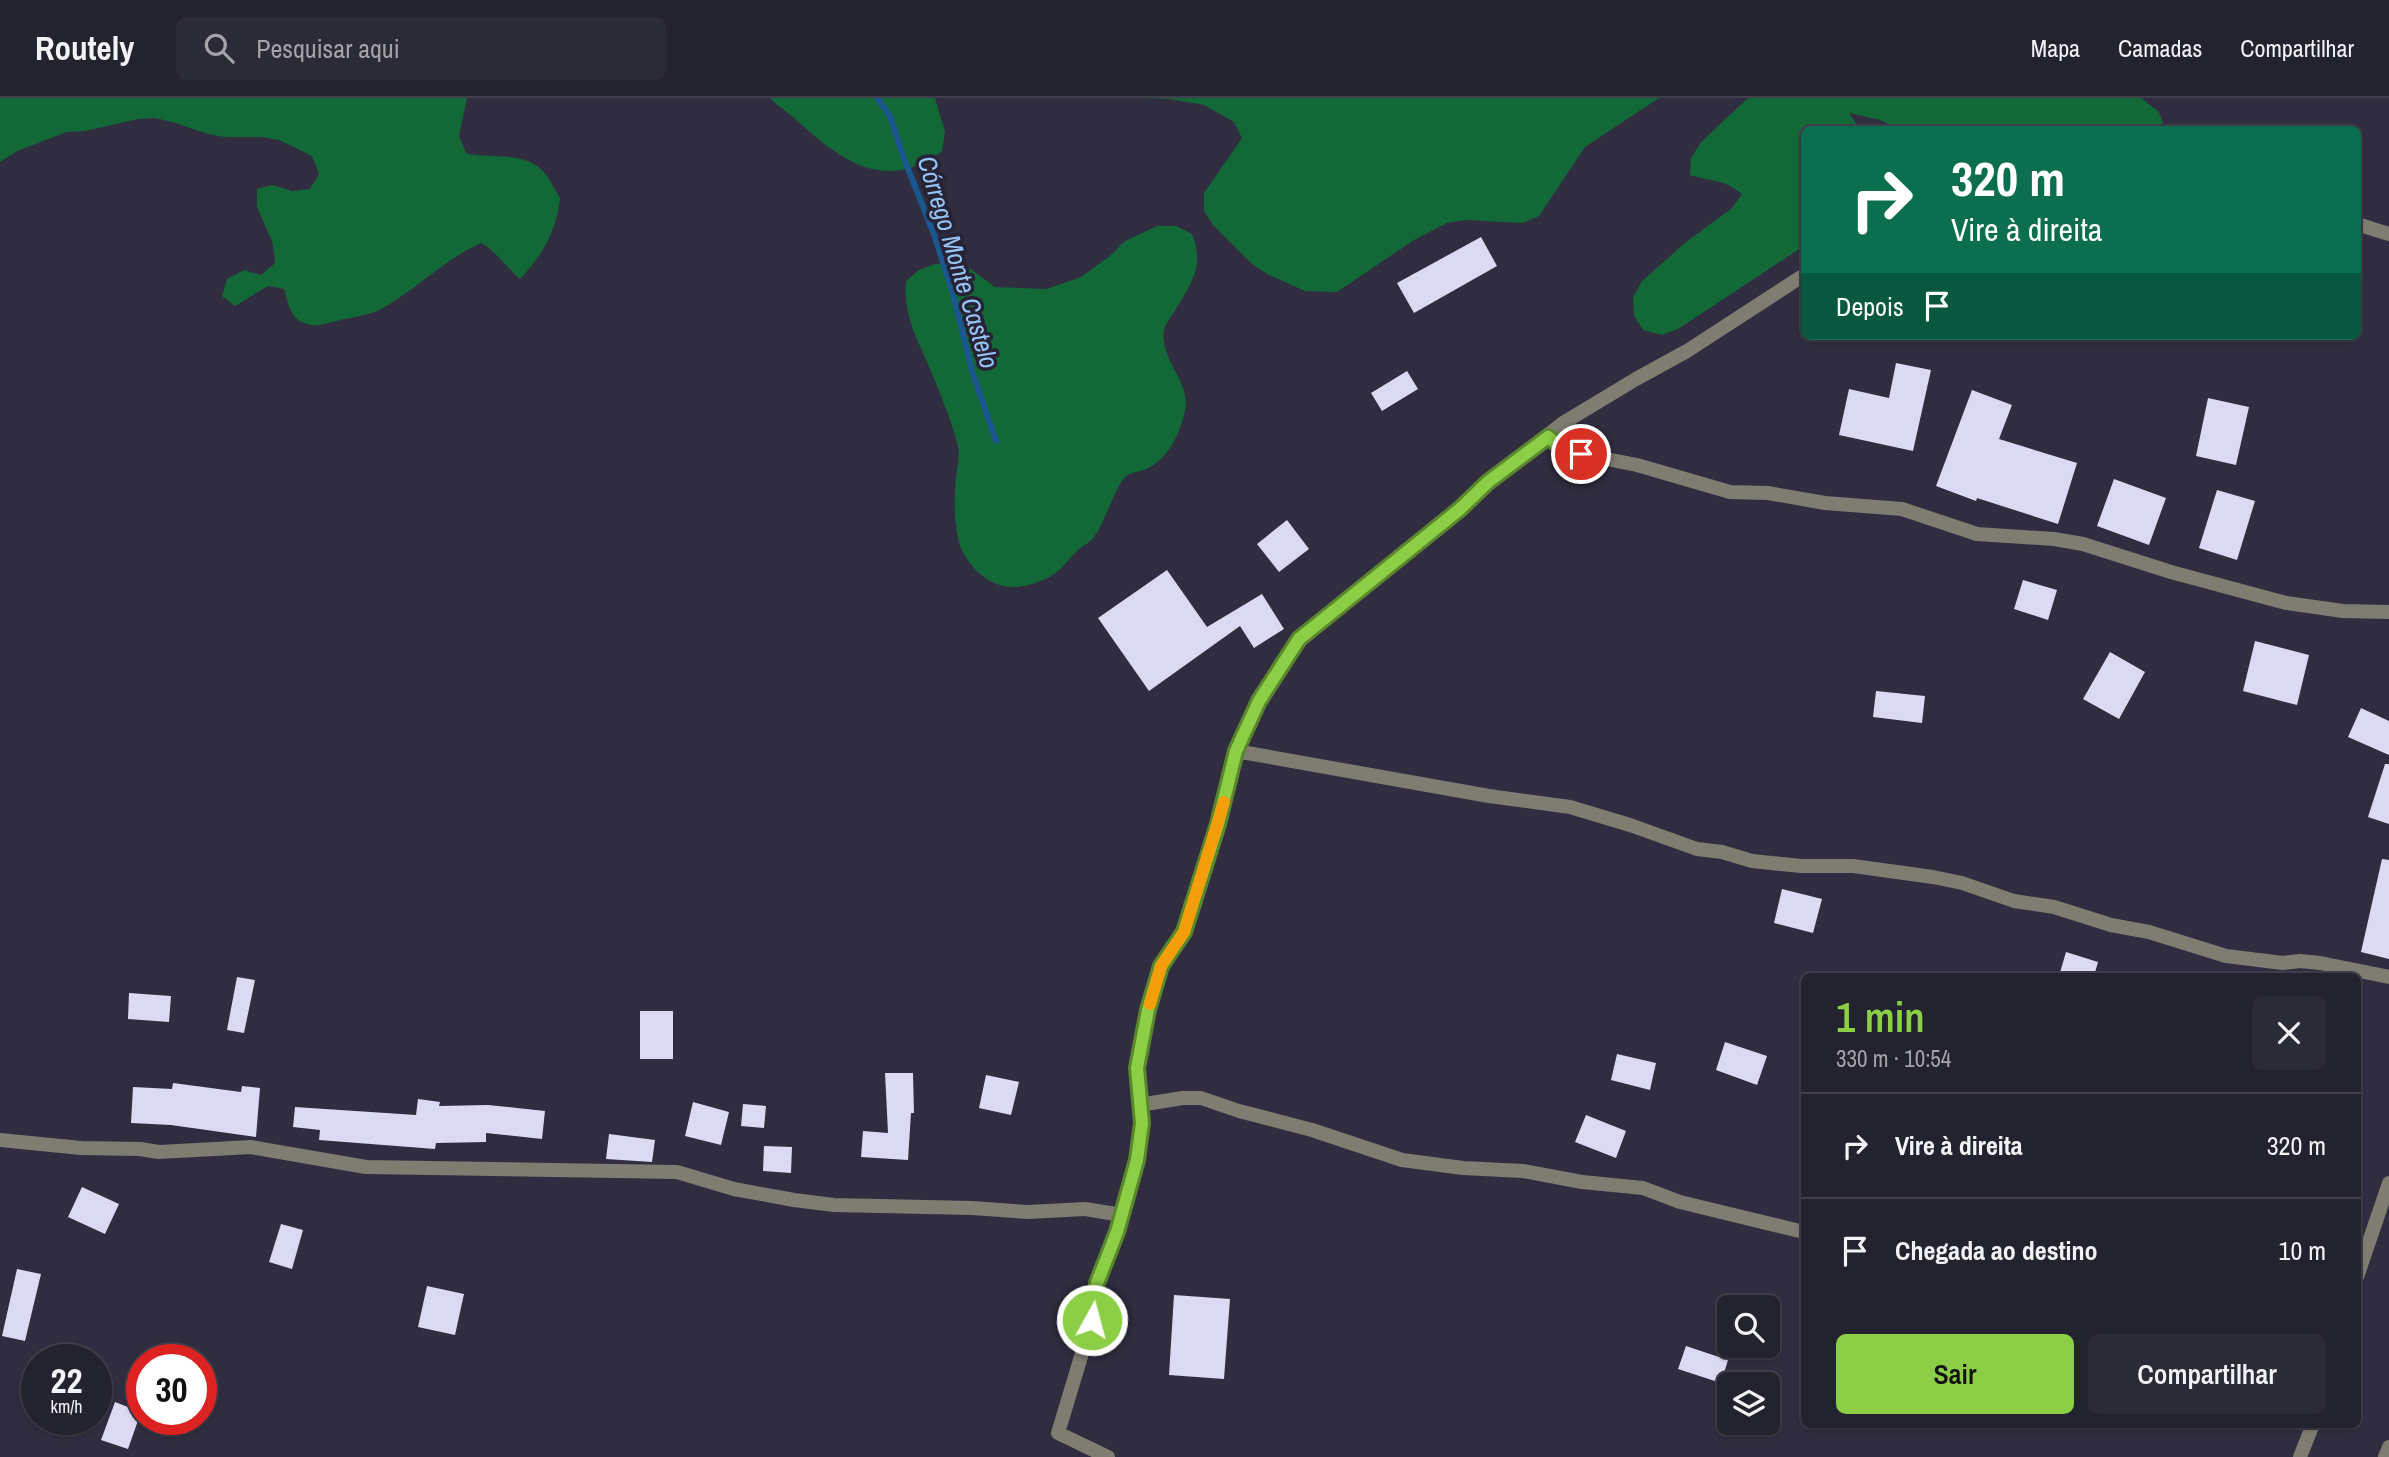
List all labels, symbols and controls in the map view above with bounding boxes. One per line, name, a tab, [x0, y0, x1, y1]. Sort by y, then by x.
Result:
search box	[176, 17, 666, 80]
text: Routely	[35, 26, 134, 70]
icon: search	[200, 29, 238, 67]
text: Pesquisar aqui	[256, 31, 400, 66]
text: Mapa	[2031, 32, 2080, 64]
text: Camadas	[2118, 32, 2202, 64]
text: Compartilhar	[2240, 32, 2354, 64]
text: 320 m	[1951, 145, 2065, 211]
water label: Córrego Monte Castelo	[910, 151, 1007, 372]
icon: right	[1836, 154, 1927, 245]
text: Vire à direita	[1951, 208, 2102, 251]
icon: arrive	[1918, 287, 1956, 325]
text: Depois	[1836, 289, 1904, 324]
pin	[1551, 424, 1611, 484]
icon: arrive	[1562, 435, 1600, 473]
text: 1 min	[1836, 989, 1925, 1045]
button: close	[2252, 996, 2326, 1070]
text: 330 m · 10:54	[1836, 1043, 1951, 1074]
icon: right	[1836, 1127, 1874, 1165]
text: Vire à direita	[1895, 1128, 2023, 1163]
text: 320 m	[2267, 1128, 2326, 1163]
icon: arrive	[1836, 1232, 1874, 1270]
text: Chegada ao destino	[1895, 1233, 2098, 1268]
text: 10 m	[2279, 1233, 2326, 1268]
position arrow	[1055, 1283, 1129, 1357]
map controls	[1717, 1295, 1780, 1435]
button: search	[1717, 1295, 1780, 1358]
button: Sair	[1836, 1334, 2074, 1414]
button: Compartilhar	[2088, 1334, 2326, 1414]
speed limit sign: 30	[126, 1344, 217, 1435]
text: 22	[51, 1357, 82, 1404]
button: layers	[1717, 1372, 1780, 1435]
text: km/h	[51, 1394, 83, 1419]

